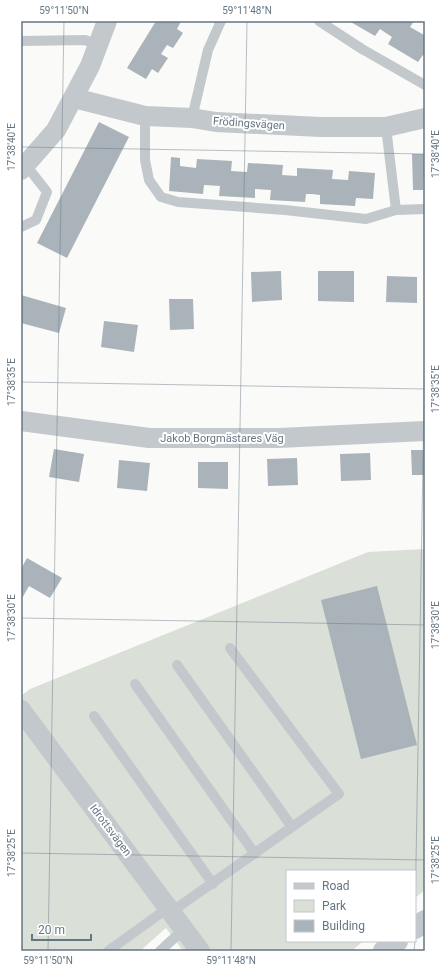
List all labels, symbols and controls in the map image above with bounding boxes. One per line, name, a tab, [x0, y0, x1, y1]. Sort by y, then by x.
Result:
text: 59°11'50"N	[39, 5, 89, 16]
text: 59°11'48"N	[222, 5, 272, 16]
street label: Frödingsvägen	[213, 115, 285, 132]
text: 17°38'40"E	[6, 123, 17, 171]
text: 17°38'40"E	[430, 130, 441, 178]
text: 17°38'35"E	[6, 358, 17, 406]
text: 17°38'35"E	[430, 365, 441, 413]
street label: Jakob Borgmästares Väg	[160, 432, 284, 445]
text: 17°38'30"E	[6, 594, 17, 642]
text: 17°38'30"E	[430, 601, 441, 649]
street label: Idrottsvägen	[87, 802, 134, 859]
text: 17°38'25"E	[6, 829, 17, 877]
text: 17°38'25"E	[430, 836, 441, 884]
legend	[286, 870, 416, 942]
text: Road	[322, 879, 350, 893]
text: Park	[322, 899, 347, 913]
scale bar	[32, 916, 91, 942]
text: Building	[322, 919, 365, 933]
text: 20 m	[38, 923, 65, 937]
text: 59°11'50"N	[23, 955, 73, 966]
text: 59°11'48"N	[206, 955, 256, 966]

